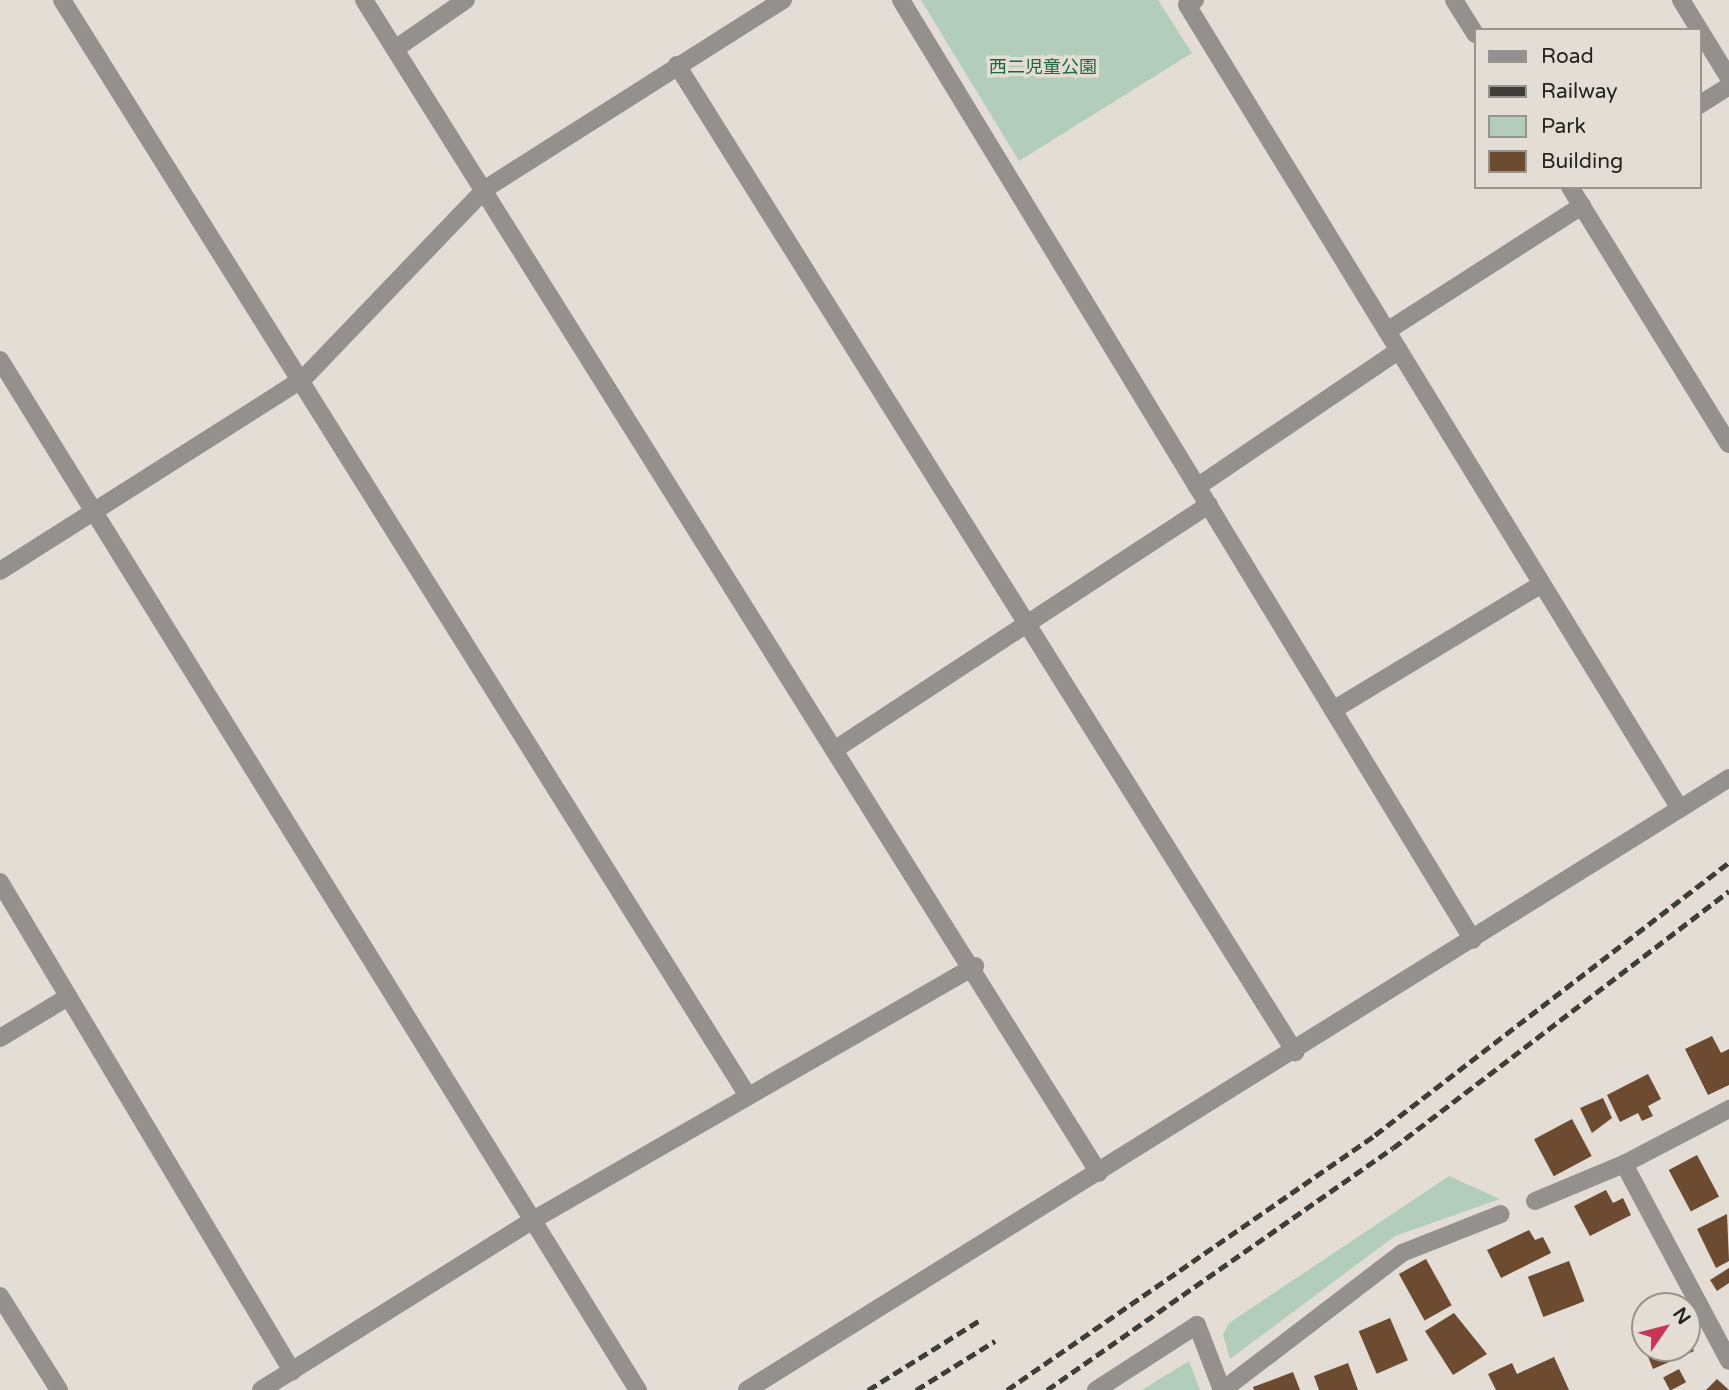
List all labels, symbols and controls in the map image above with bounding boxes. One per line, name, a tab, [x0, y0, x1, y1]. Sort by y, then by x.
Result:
legend	[1474, 28, 1701, 189]
text: Road	[1541, 44, 1594, 69]
park label: 西二児童公園	[989, 56, 1097, 78]
text: Railway	[1541, 79, 1618, 104]
text: Park	[1541, 114, 1586, 139]
text: Building	[1541, 149, 1623, 174]
north arrow	[1631, 1292, 1701, 1362]
text: N	[1668, 1304, 1695, 1329]

